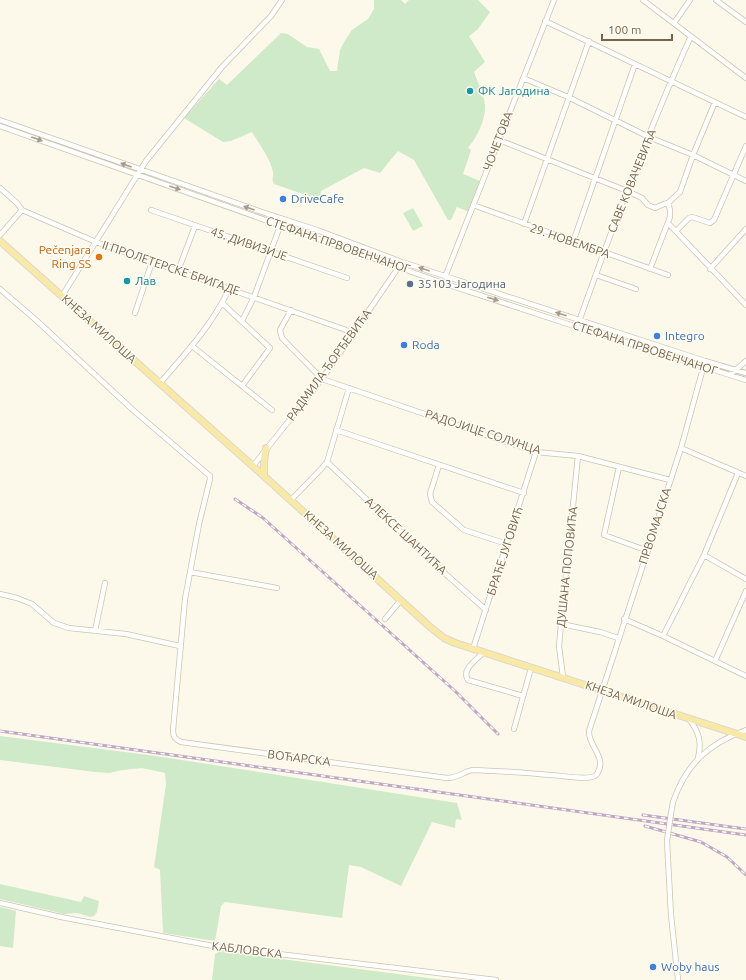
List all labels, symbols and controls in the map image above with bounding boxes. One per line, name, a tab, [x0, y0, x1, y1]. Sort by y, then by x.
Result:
scale bar	[602, 16, 672, 42]
text: 100 m	[608, 23, 641, 36]
place label: ФК Јагодина	[478, 84, 550, 97]
marker: ФК Јагодина	[465, 86, 475, 96]
street label: ЧОЧЕТОВА	[480, 109, 515, 172]
street label: САВЕ КОВАЧЕВИЋА	[605, 127, 658, 235]
one-way arrow	[31, 136, 43, 142]
one-way arrow	[120, 162, 132, 168]
one-way arrow	[170, 186, 182, 192]
place label: DriveCafe	[291, 192, 344, 205]
marker: DriveCafe	[278, 194, 288, 204]
one-way arrow	[243, 204, 255, 210]
street label: СТЕФАНА ПРВОВЕНЧАНОГ	[264, 214, 412, 275]
street label: 29. НОВЕМБРА	[529, 221, 612, 260]
street label: 45. ДИВИЗИЈЕ	[209, 224, 289, 263]
street label: II ПРОЛЕТЕРСКЕ БРИГАДЕ	[101, 238, 242, 297]
place label: Pečenjara Ring SS	[39, 243, 91, 270]
marker: Pečenjara Ring SS	[94, 252, 104, 262]
one-way arrow	[418, 266, 430, 272]
place label: Лав	[135, 274, 156, 287]
marker: Лав	[122, 276, 132, 286]
place label: 35103 Јагодина	[418, 277, 506, 290]
marker: 35103 Јагодина	[405, 279, 415, 289]
street label: КНЕЗА МИЛОША	[59, 292, 139, 366]
one-way arrow	[488, 296, 500, 302]
street label: РАДМИЛА ЂОРЂЕВИЋА	[284, 306, 374, 423]
one-way arrow	[555, 310, 567, 316]
street label: СТЕФАНА ПРВОВЕНЧАНОГ	[571, 318, 719, 377]
place label: Integro	[665, 329, 705, 342]
marker: Integro	[652, 331, 662, 341]
place label: Roda	[412, 338, 440, 351]
marker: Roda	[399, 340, 409, 350]
street label: РАДОЈИЦЕ СОЛУНЦА	[424, 407, 543, 456]
street label: ПРВОМАЈСКА	[636, 486, 673, 566]
street label: АЛЕКСЕ ШАНТИЋА	[363, 495, 450, 577]
street label: БРАЋЕ ЈУГОВИЋ	[484, 505, 525, 597]
street label: ДУШАНА ПОПОВИЋА	[554, 506, 579, 628]
street label: КНЕЗА МИЛОША	[301, 508, 381, 582]
street label: КНЕЗА МИЛОША	[584, 678, 679, 721]
street label: ВОЋАРСКА	[267, 747, 331, 768]
street label: КАБЛОВСКА	[211, 939, 283, 960]
place label: Woby haus	[661, 960, 720, 973]
marker: Woby haus	[648, 962, 658, 972]

